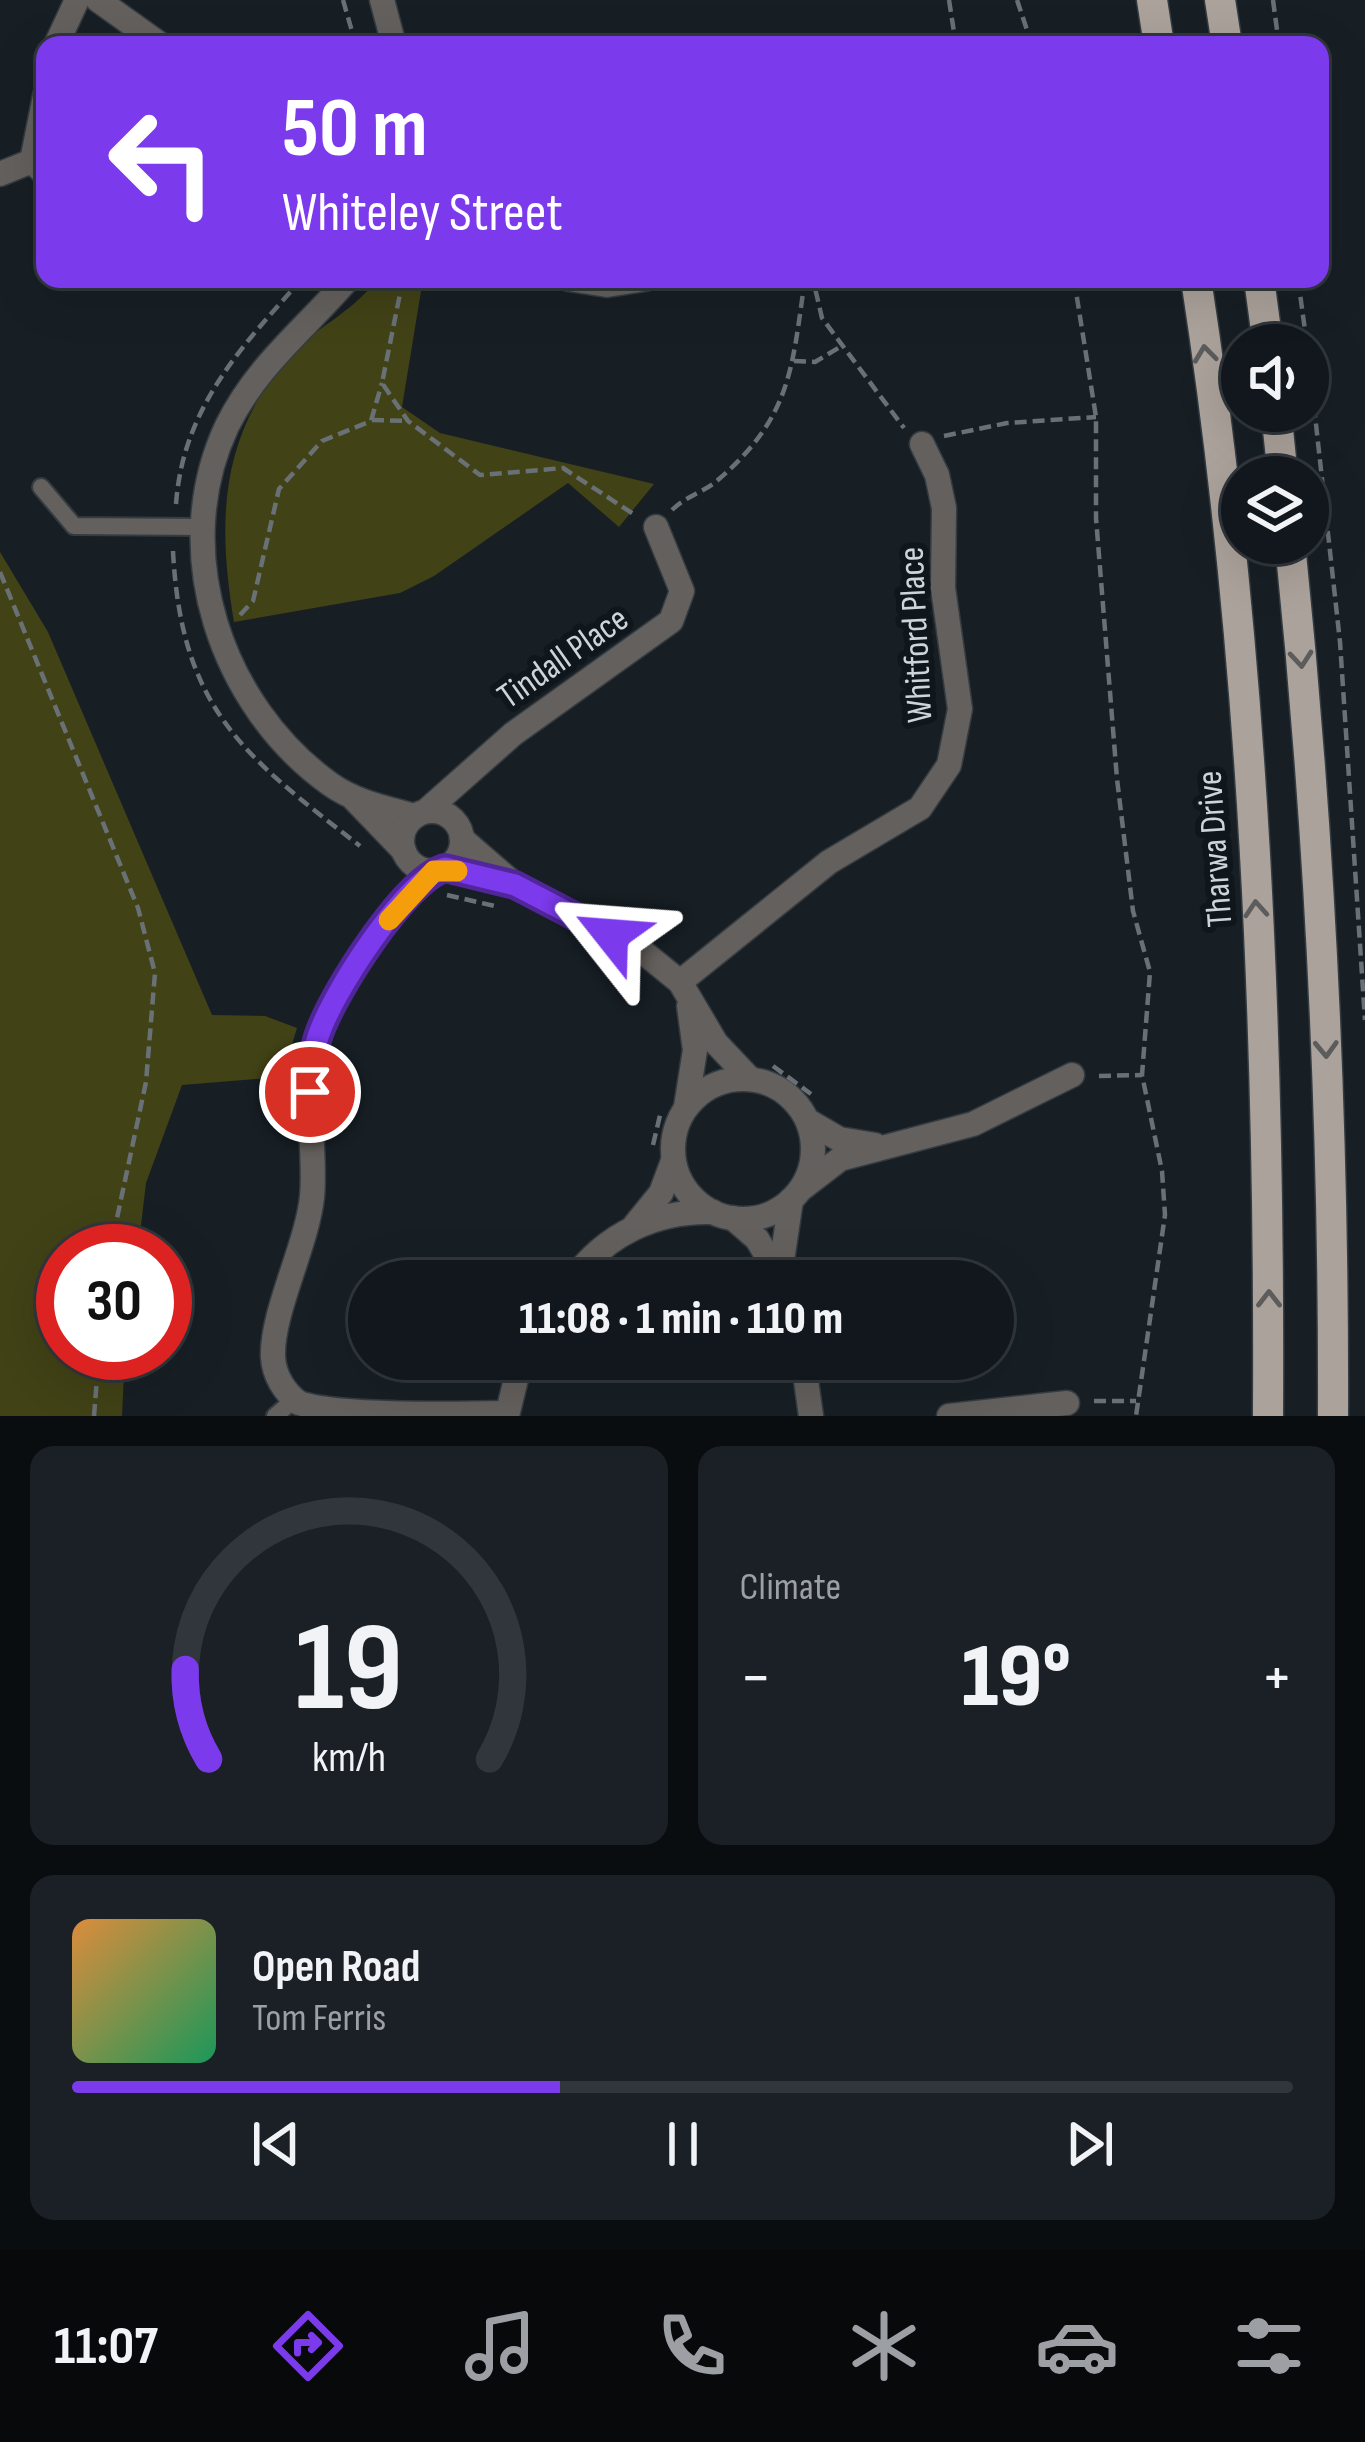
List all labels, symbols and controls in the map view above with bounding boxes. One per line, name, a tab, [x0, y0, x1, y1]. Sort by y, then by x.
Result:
text: 50 m	[282, 79, 428, 180]
icon: left	[84, 84, 240, 240]
text: Whiteley Street	[282, 181, 563, 246]
map controls	[1221, 324, 1329, 564]
button: sound	[1221, 324, 1329, 432]
one-way arrow	[1192, 344, 1218, 364]
button: layers	[1221, 456, 1329, 564]
street label: Whitford Place	[890, 546, 943, 724]
street label: Tindall Place	[490, 598, 637, 718]
one-way arrow	[1288, 650, 1313, 669]
street label: Tharwa Drive	[1189, 769, 1242, 928]
position arrow	[548, 872, 674, 998]
one-way arrow	[1243, 899, 1269, 918]
one-way arrow	[1313, 1040, 1339, 1059]
pin	[259, 1041, 361, 1143]
icon: arrive	[277, 1059, 343, 1125]
speed limit sign: 30	[36, 1224, 192, 1380]
one-way arrow	[1256, 1289, 1282, 1307]
text: 11:08 · 1 min · 110 m	[519, 1292, 843, 1347]
text: Climate	[740, 1564, 841, 1611]
text: 19	[295, 1596, 403, 1745]
text: 19°	[961, 1624, 1071, 1732]
text: −	[740, 1639, 772, 1718]
text: +	[1261, 1639, 1293, 1718]
text: km/h	[312, 1731, 386, 1783]
text: Open Road	[252, 1940, 420, 1995]
text: Tom Ferris	[252, 1995, 386, 2042]
icon: previous	[243, 2111, 309, 2177]
icon: pause	[650, 2111, 716, 2177]
icon: next	[1057, 2111, 1123, 2177]
icon: directions	[266, 2304, 350, 2388]
icon: music	[458, 2304, 542, 2388]
icon: phone	[650, 2304, 734, 2388]
icon: climate	[842, 2304, 926, 2388]
icon: car	[1035, 2304, 1119, 2388]
icon: filters	[1227, 2304, 1311, 2388]
text: 11:07	[54, 2314, 158, 2379]

